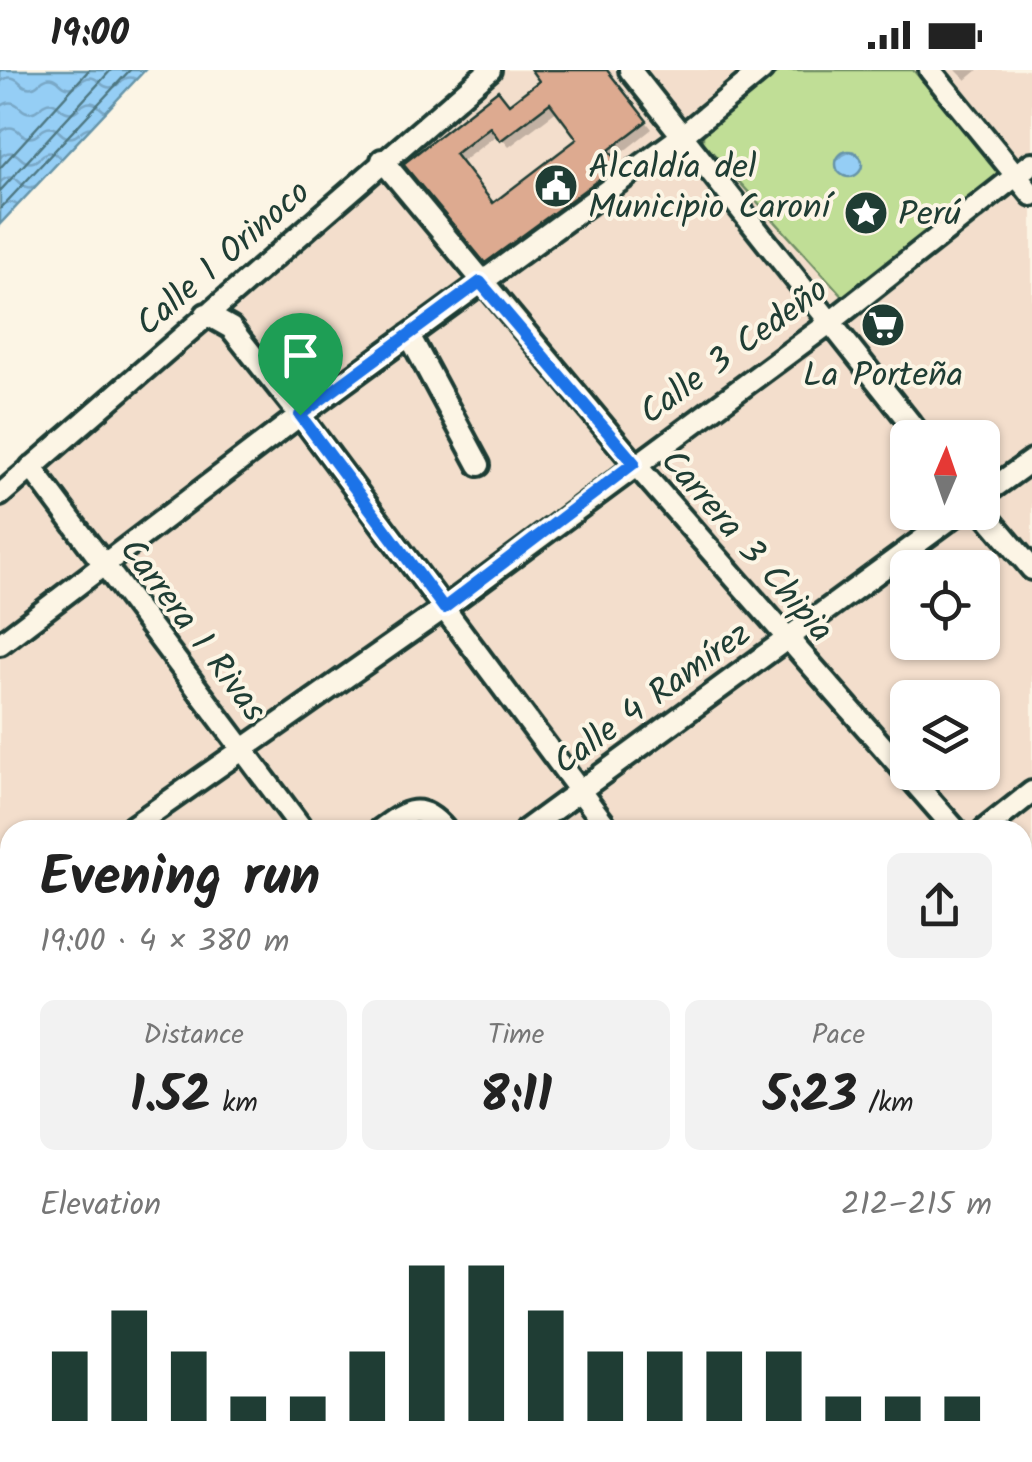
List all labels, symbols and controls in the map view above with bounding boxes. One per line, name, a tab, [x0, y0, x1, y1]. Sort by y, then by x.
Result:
text: 19:00	[50, 5, 129, 65]
place label: Alcaldía del Municipio Caroní	[588, 141, 836, 237]
public building icon: Alcaldía del Municipio Caroní	[533, 163, 579, 209]
street label: Calle 1 Orinoco	[124, 167, 324, 351]
place label: Perú	[898, 188, 961, 244]
place icon: Perú	[843, 190, 889, 236]
street label: Calle 3 Cedeño	[628, 264, 841, 441]
supermarket icon: La Porteña	[860, 302, 906, 348]
pin	[258, 313, 343, 416]
icon: arrive	[273, 328, 328, 383]
place label: La Porteña	[803, 349, 963, 405]
north arrow	[890, 420, 1000, 530]
map controls	[890, 420, 1000, 790]
street label: Carrera 3 Chipia	[645, 437, 846, 657]
street label: Carrera 1 Rivas	[104, 527, 280, 735]
button: locate	[890, 550, 1000, 660]
street label: Calle 4 Ramírez	[542, 608, 764, 791]
button: layers	[890, 680, 1000, 790]
text: Evening run	[40, 836, 320, 923]
button: share	[887, 853, 992, 958]
text: 19:00 · 4 × 380 m	[40, 917, 290, 968]
text: Distance	[143, 1013, 244, 1058]
text: Time	[488, 1013, 544, 1058]
text: Pace	[812, 1013, 865, 1058]
text: 1.52	[130, 1058, 211, 1138]
text: 8:11	[480, 1058, 552, 1138]
text: 5:23	[763, 1058, 857, 1138]
text: km	[211, 1081, 258, 1126]
text: /km	[857, 1081, 914, 1126]
text: Elevation	[40, 1180, 161, 1231]
text: 212–215 m	[841, 1180, 992, 1231]

